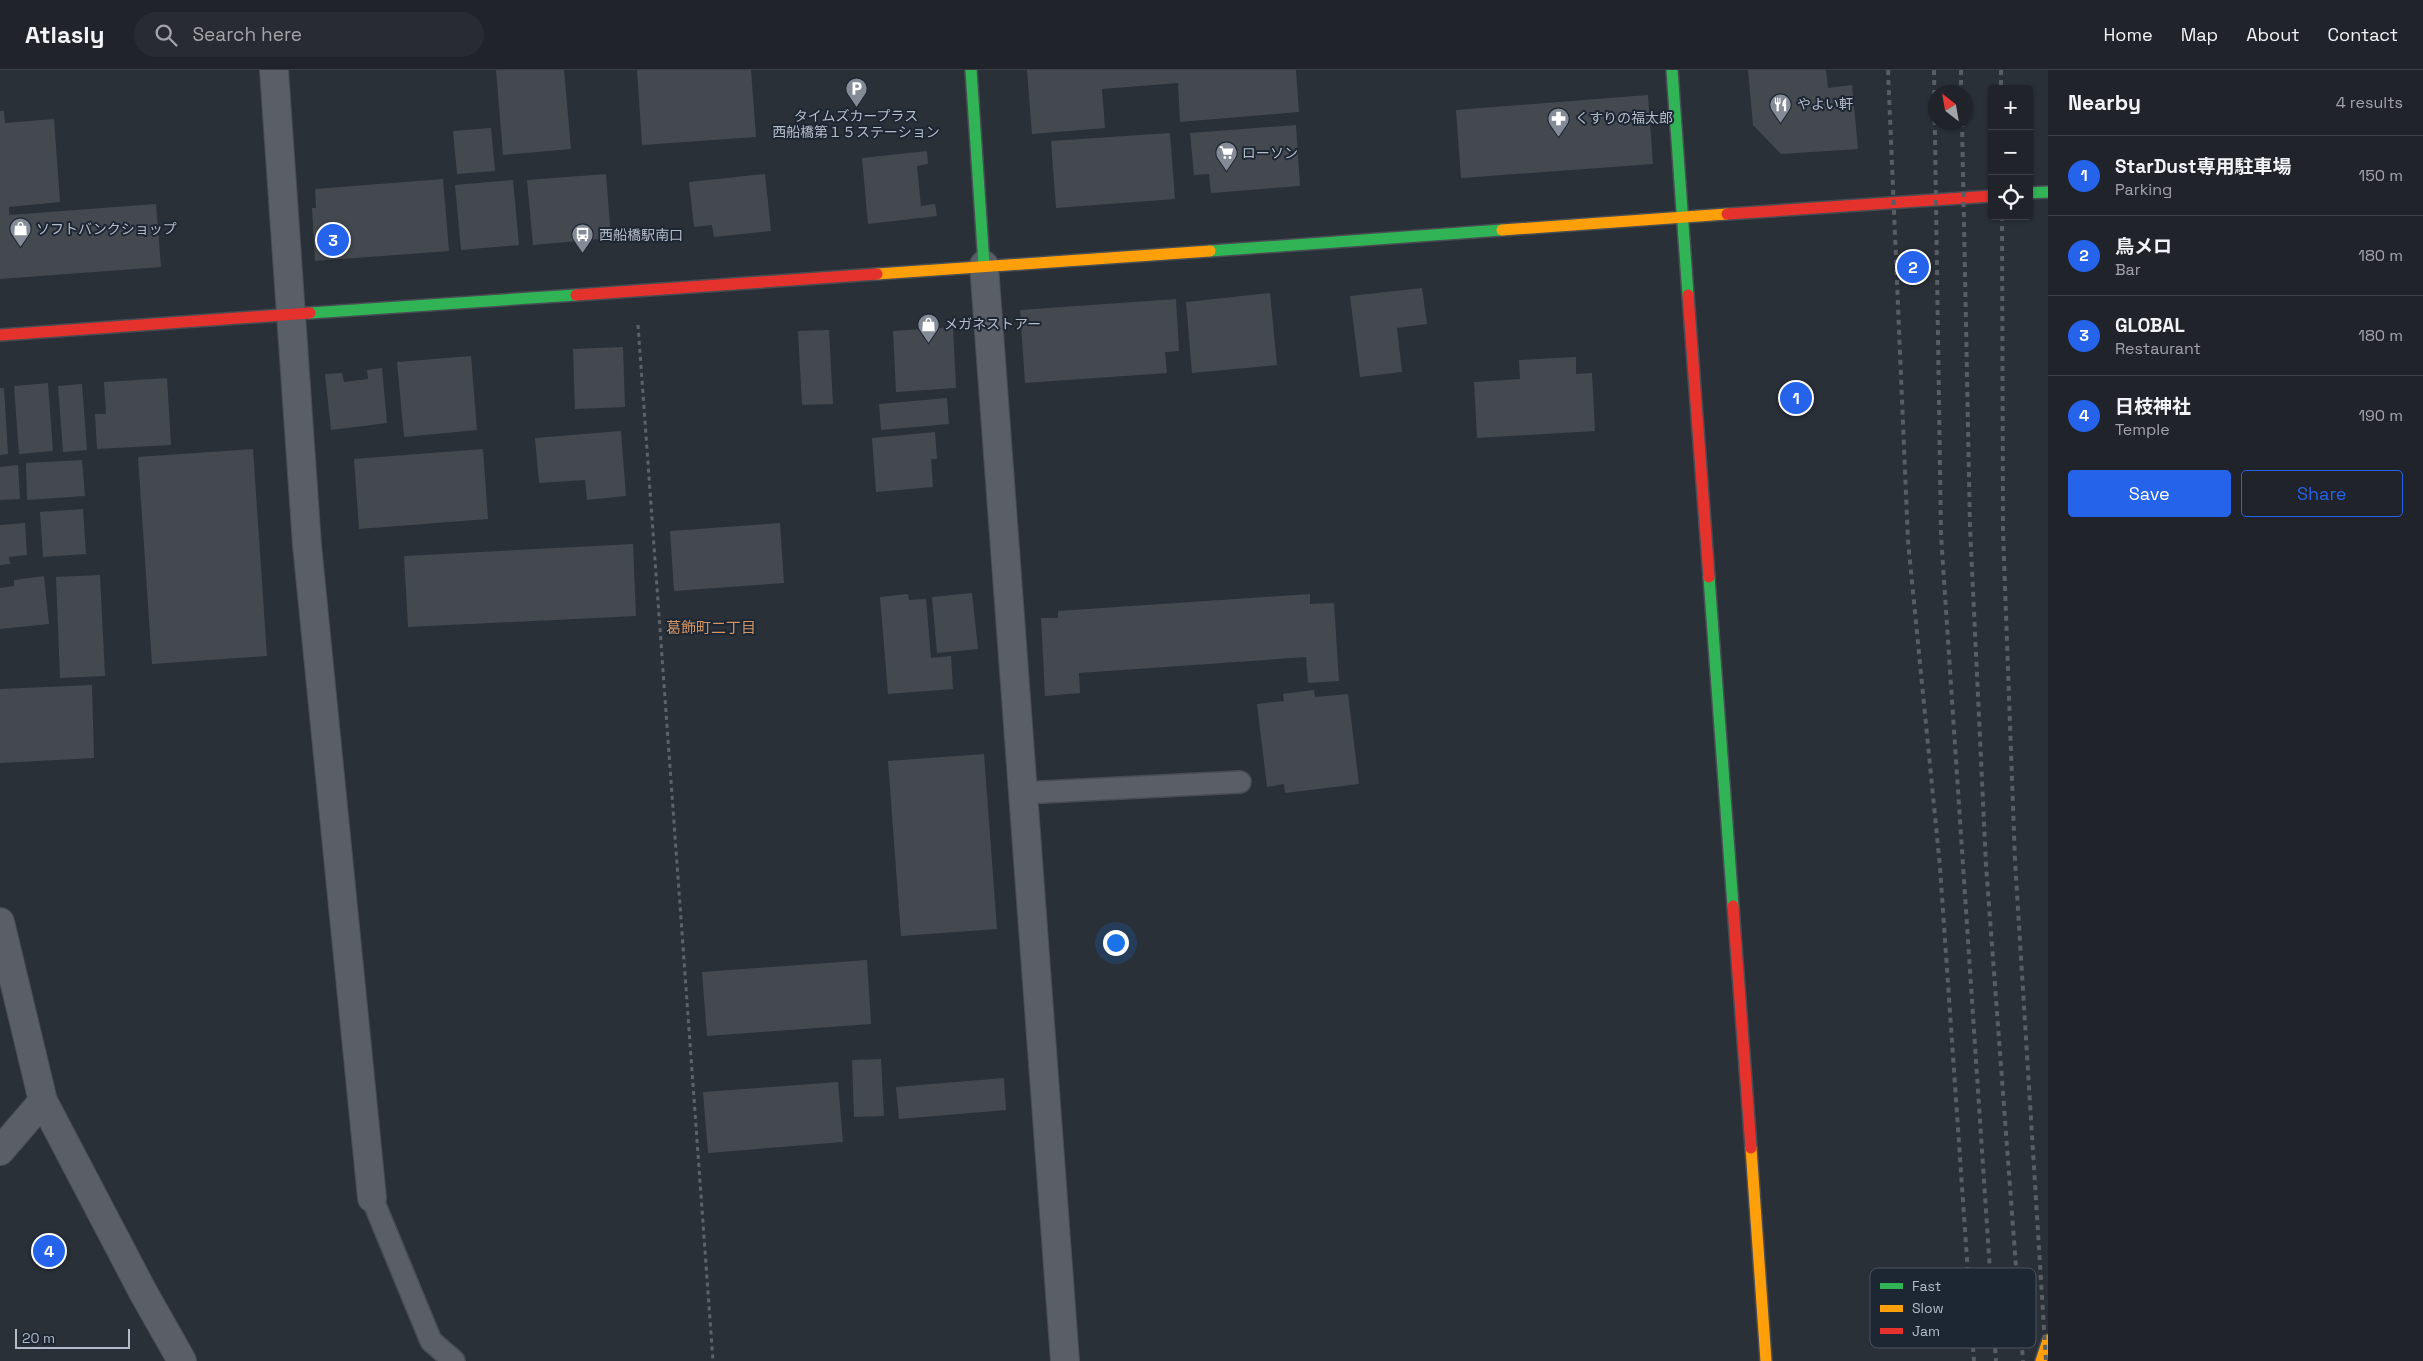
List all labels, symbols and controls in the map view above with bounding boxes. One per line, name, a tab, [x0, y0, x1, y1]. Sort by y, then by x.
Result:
search box	[134, 12, 484, 57]
text: Atlasly	[25, 19, 104, 50]
icon: search	[152, 21, 180, 49]
text: Search here	[192, 22, 302, 47]
text: Home	[2104, 23, 2153, 46]
text: Map	[2181, 23, 2218, 46]
text: About	[2246, 23, 2300, 46]
text: Contact	[2328, 23, 2398, 46]
parking icon: タイムズカープラス 西船橋第１５ステーション	[844, 76, 868, 107]
north arrow	[1928, 85, 1973, 130]
map controls	[1988, 85, 2033, 220]
button: +	[1988, 85, 2033, 130]
text: Nearby	[2068, 89, 2141, 116]
restaurant icon: やよい軒	[1769, 92, 1793, 123]
text: 4 results	[2336, 92, 2403, 113]
place label: やよい軒	[1797, 95, 1853, 113]
pharmacy icon: くすりの福太郎	[1547, 106, 1571, 137]
place label: タイムズカープラス 西船橋第１５ステーション	[772, 107, 940, 141]
place label: くすりの福太郎	[1575, 109, 1673, 127]
button: −	[1988, 130, 2033, 175]
supermarket icon: ローソン	[1214, 141, 1238, 172]
place label: ローソン	[1242, 144, 1298, 162]
text: StarDust専用駐車場	[2115, 154, 2291, 179]
text: 1	[2080, 165, 2088, 186]
text: 150 m	[2359, 165, 2403, 186]
button: locate	[1988, 175, 2033, 220]
text: Parking	[2115, 179, 2172, 200]
shop icon: ソフトバンクショップ	[8, 217, 32, 248]
place label: ソフトバンクショップ	[36, 220, 177, 238]
pin: 3	[317, 221, 349, 259]
bus stop icon: 西船橋駅南口	[571, 223, 595, 254]
place label: 西船橋駅南口	[599, 226, 683, 244]
text: 鳥メロ	[2115, 234, 2172, 259]
text: 2	[2079, 245, 2089, 266]
text: 180 m	[2358, 245, 2403, 266]
pin: 2	[1897, 248, 1929, 286]
text: Bar	[2115, 259, 2141, 280]
shop icon: メガネストアー	[916, 312, 940, 343]
text: GLOBAL	[2115, 313, 2185, 338]
place label: メガネストアー	[944, 315, 1041, 333]
text: 3	[2079, 325, 2089, 346]
text: 180 m	[2358, 325, 2403, 346]
text: Restaurant	[2115, 338, 2201, 359]
pin: 1	[1780, 379, 1812, 417]
text: 日枝神社	[2115, 394, 2191, 419]
text: 4	[2079, 405, 2089, 426]
text: 190 m	[2358, 405, 2403, 426]
text: Temple	[2115, 419, 2170, 440]
button: Save	[2068, 470, 2231, 517]
button: Share	[2241, 470, 2403, 517]
district label: 葛飾町二丁目	[666, 618, 756, 637]
your location	[1103, 930, 1129, 956]
pin: 4	[33, 1232, 65, 1270]
legend	[1870, 1268, 2036, 1348]
text: Fast	[1912, 1277, 1941, 1295]
text: Slow	[1912, 1299, 1944, 1317]
text: Jam	[1912, 1322, 1940, 1340]
scale bar	[15, 1326, 130, 1349]
text: 20 m	[22, 1329, 55, 1347]

